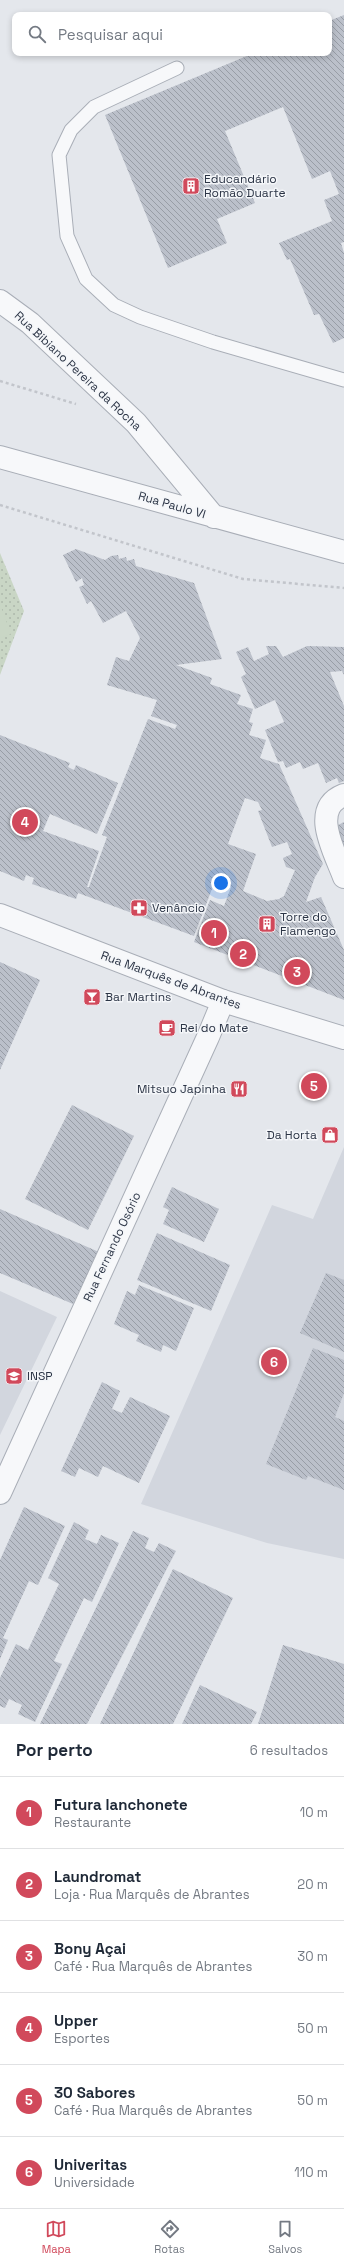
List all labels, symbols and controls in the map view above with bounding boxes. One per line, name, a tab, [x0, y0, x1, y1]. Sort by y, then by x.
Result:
search box	[12, 12, 332, 56]
icon: search	[26, 23, 48, 45]
text: Pesquisar aqui	[58, 25, 163, 44]
place label: Educandário Romão Duarte	[204, 171, 286, 201]
building icon: Educandário Romão Duarte	[181, 176, 201, 196]
street label: Rua Bibiano Pereira da Rocha	[11, 308, 145, 434]
street label: Rua Paulo VI	[136, 488, 208, 522]
pin: 4	[12, 807, 38, 837]
your location	[211, 873, 231, 893]
pharmacy icon: Venâncio	[129, 898, 149, 918]
place label: Venâncio	[152, 900, 205, 916]
place label: Torre do Flamengo	[280, 909, 336, 939]
building icon: Torre do Flamengo	[257, 914, 277, 934]
pin: 1	[201, 918, 227, 948]
pin: 2	[230, 939, 256, 969]
street label: Rua Marquês de Abrantes	[99, 947, 243, 1013]
pin: 3	[284, 957, 310, 987]
bar icon: Bar Martins	[82, 987, 102, 1007]
place label: Bar Martins	[105, 989, 171, 1005]
cafe icon: Rei do Mate	[157, 1018, 177, 1038]
place label: Rei do Mate	[180, 1020, 248, 1036]
pin: 5	[301, 1071, 327, 1101]
restaurant icon: Mitsuo Japinha	[229, 1079, 249, 1099]
place label: Mitsuo Japinha	[137, 1081, 226, 1097]
shop icon: Da Horta	[320, 1125, 340, 1145]
place label: Da Horta	[267, 1127, 317, 1143]
street label: Rua Fernando Osório	[80, 1189, 144, 1305]
pin: 6	[261, 1347, 287, 1377]
school or university icon: INSP	[4, 1366, 24, 1386]
place label: INSP	[27, 1368, 52, 1384]
text: Por perto	[16, 1739, 93, 1761]
text: 6 resultados	[250, 1742, 328, 1759]
text: Futura lanchonete	[54, 1795, 188, 1814]
text: 1	[26, 1804, 32, 1821]
text: 10 m	[300, 1804, 328, 1821]
text: Restaurante	[54, 1814, 131, 1831]
text: Laundromat	[54, 1867, 141, 1886]
text: 2	[25, 1876, 33, 1893]
text: 20 m	[297, 1876, 328, 1893]
text: Loja · Rua Marquês de Abrantes	[54, 1886, 250, 1903]
text: Bony Açai	[54, 1939, 126, 1958]
text: 3	[25, 1948, 33, 1965]
text: 30 m	[297, 1948, 328, 1965]
text: Café · Rua Marquês de Abrantes	[54, 1958, 252, 1975]
text: Upper	[54, 2011, 98, 2030]
text: 4	[25, 2020, 33, 2037]
text: 50 m	[297, 2020, 328, 2037]
text: Esportes	[54, 2030, 110, 2047]
text: 30 Sabores	[54, 2083, 135, 2102]
text: 5	[25, 2092, 33, 2109]
text: 50 m	[297, 2092, 328, 2109]
text: Café · Rua Marquês de Abrantes	[54, 2102, 252, 2119]
text: Univeritas	[54, 2155, 127, 2174]
text: 6	[25, 2164, 33, 2181]
text: 110 m	[294, 2164, 328, 2181]
text: Universidade	[54, 2174, 135, 2191]
tab: Mapa	[42, 2218, 71, 2256]
tab: Rotas	[154, 2218, 185, 2256]
tab: Salvos	[268, 2218, 302, 2256]

